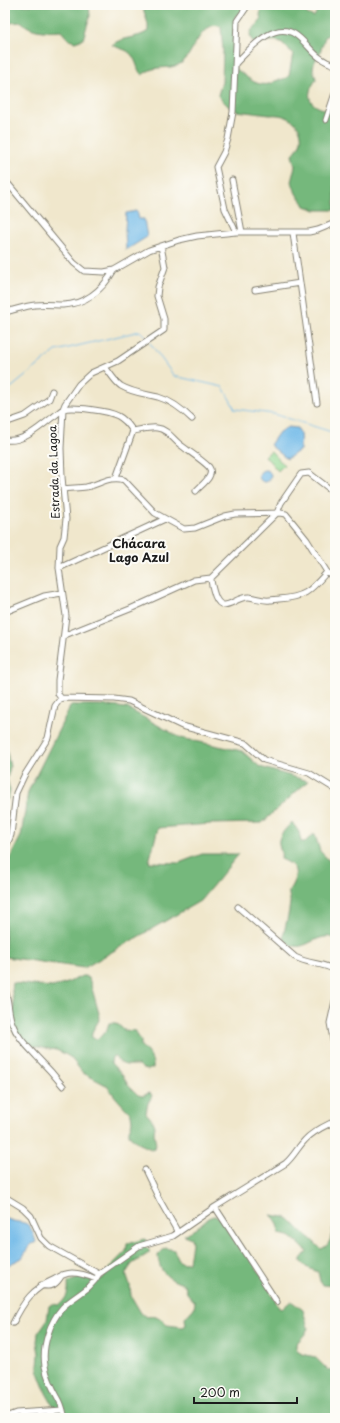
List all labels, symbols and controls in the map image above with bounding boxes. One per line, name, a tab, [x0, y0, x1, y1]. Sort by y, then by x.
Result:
street label: Estrada da Lagoa	[43, 425, 64, 519]
district label: Chácara Lago Azul	[109, 534, 169, 566]
scale bar	[194, 1379, 297, 1405]
text: 200 m	[200, 1383, 240, 1401]

